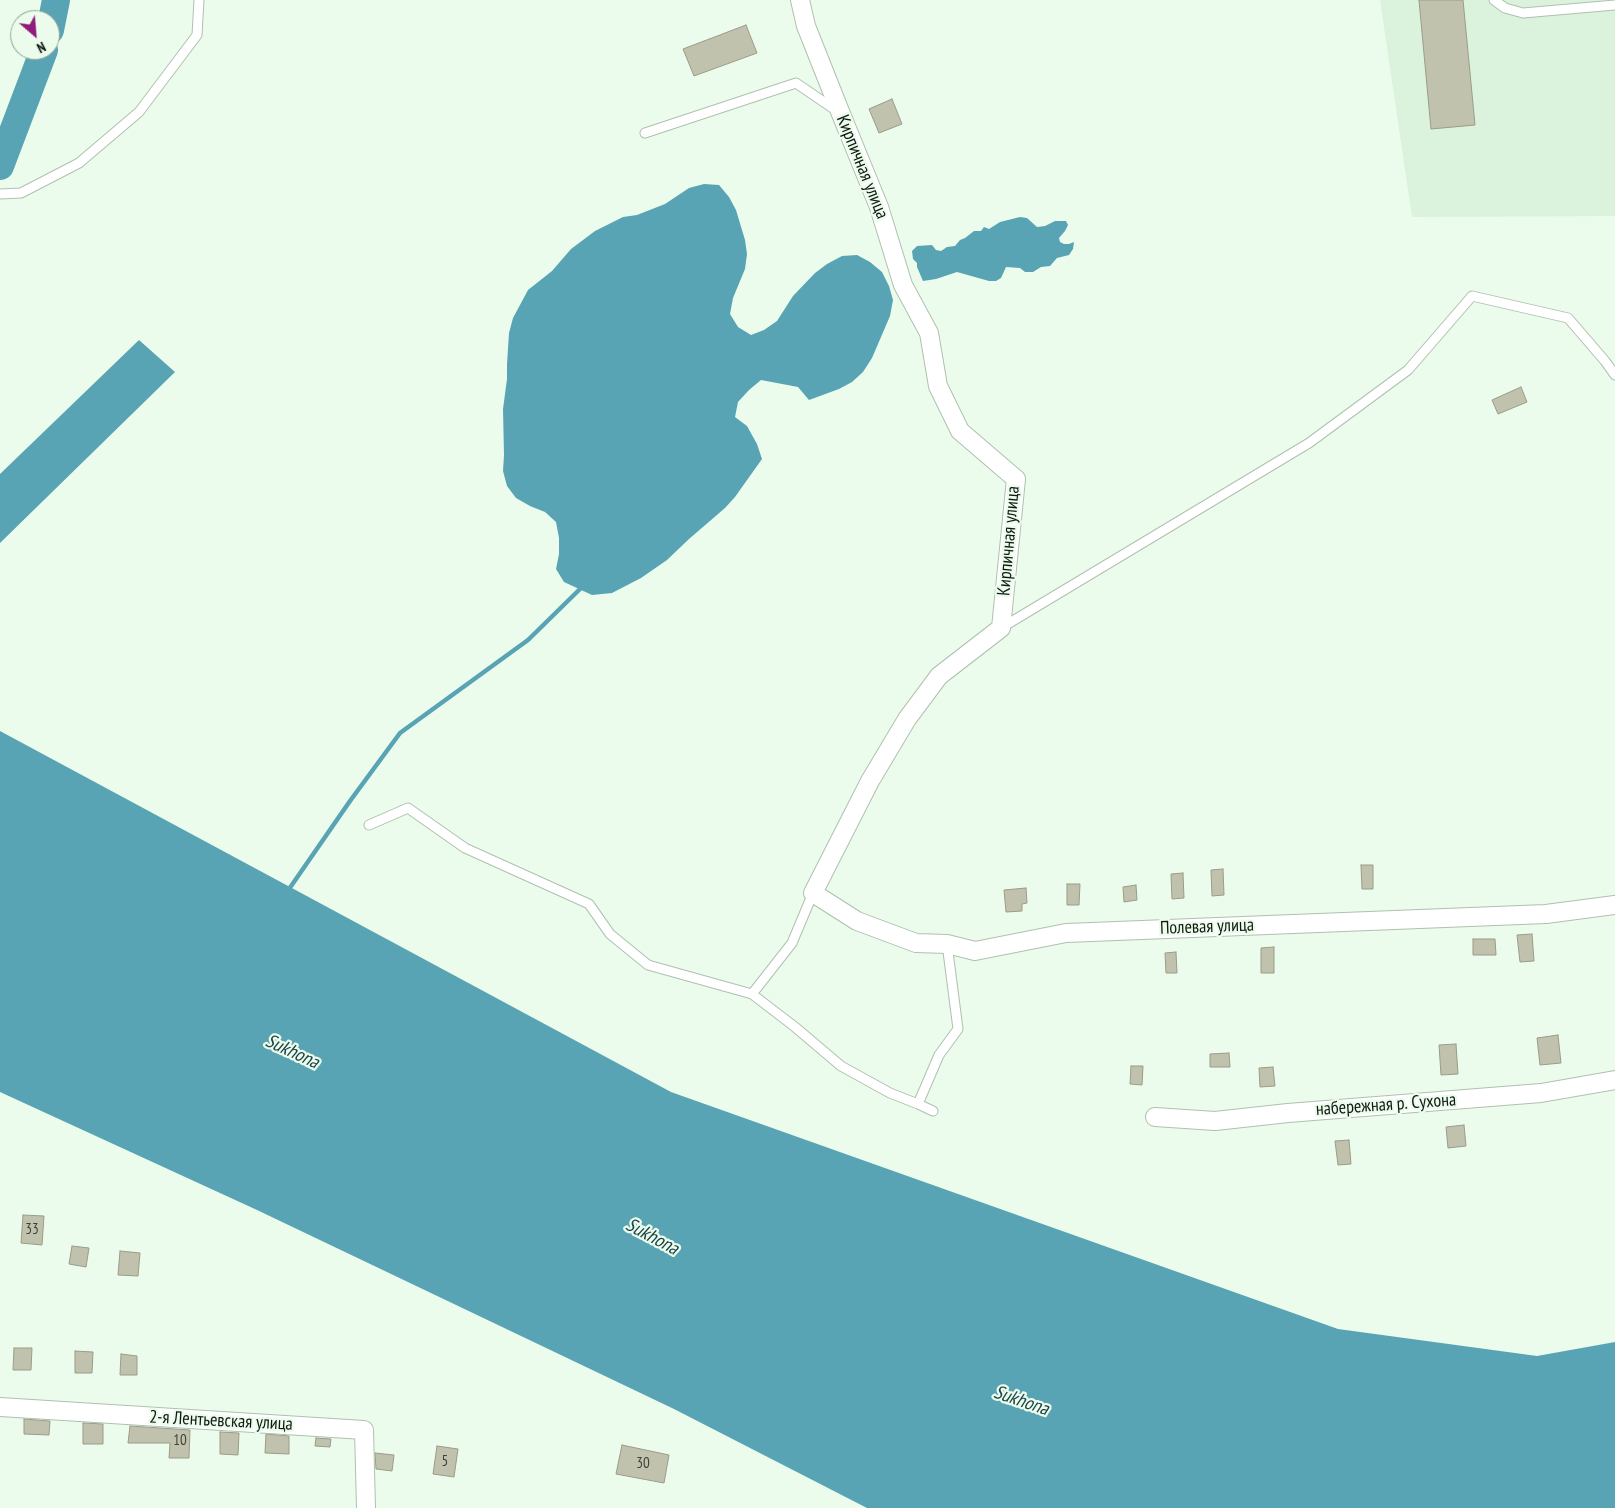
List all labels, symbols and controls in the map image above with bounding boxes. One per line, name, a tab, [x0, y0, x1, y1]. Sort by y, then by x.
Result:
north arrow	[10, 10, 60, 60]
text: N	[34, 38, 49, 57]
street label: Кирпичная улица	[831, 112, 893, 222]
street label: Кирпичная улица	[993, 485, 1025, 597]
street label: Полевая улица	[1160, 915, 1254, 939]
water label: Sukhona	[262, 1030, 322, 1074]
street label: набережная р. Сухона	[1315, 1089, 1457, 1121]
water label: Sukhona	[622, 1214, 682, 1260]
house number: 33	[25, 1221, 39, 1239]
water label: Sukhona	[991, 1381, 1051, 1421]
street label: 2-я Лентьевская улица	[149, 1406, 293, 1436]
house number: 10	[173, 1432, 187, 1450]
house number: 5	[442, 1453, 448, 1471]
house number: 30	[636, 1455, 650, 1473]

